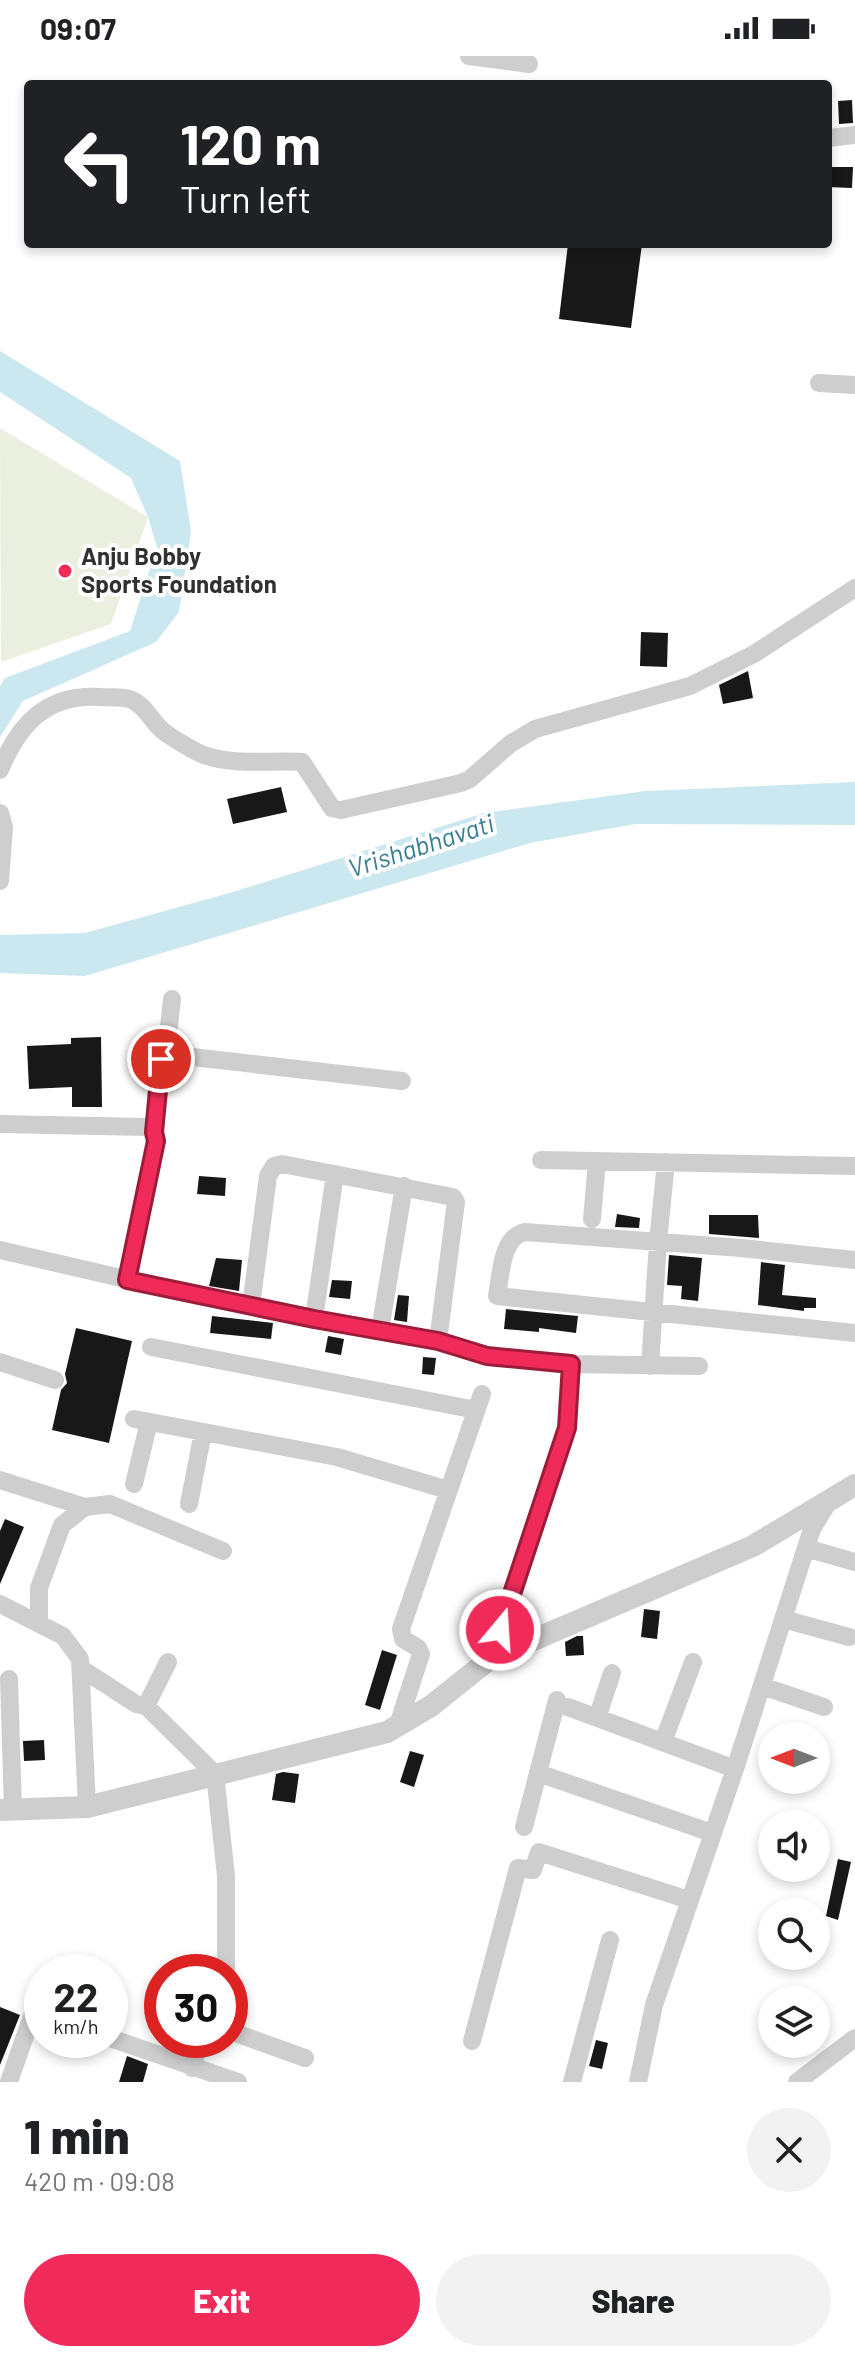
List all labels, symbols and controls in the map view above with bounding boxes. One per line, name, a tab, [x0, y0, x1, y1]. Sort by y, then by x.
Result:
text: 09:07	[40, 10, 116, 46]
text: 120 m	[180, 109, 321, 176]
icon: left	[48, 112, 152, 216]
text: Turn left	[180, 177, 311, 220]
place label: Anju Bobby Sports Foundation	[81, 541, 277, 598]
marker: Anju Bobby Sports Foundation	[56, 562, 74, 580]
water label: Vrishabhavati	[344, 806, 498, 883]
pin	[127, 1025, 195, 1093]
icon: arrive	[139, 1037, 183, 1081]
position arrow	[458, 1588, 542, 1672]
north arrow	[758, 1722, 830, 1794]
map controls	[758, 1722, 830, 2058]
button: sound	[758, 1810, 830, 1882]
button: search	[758, 1898, 830, 1970]
speed limit sign: 30	[144, 1954, 248, 2058]
text: 22	[54, 1972, 98, 2020]
button: layers	[758, 1986, 830, 2058]
text: km/h	[53, 2014, 99, 2038]
text: 1 min	[24, 2106, 130, 2164]
button: close	[747, 2108, 831, 2192]
text: 420 m · 09:08	[24, 2165, 175, 2196]
button: Exit	[24, 2254, 420, 2346]
button: Share	[436, 2254, 831, 2346]

